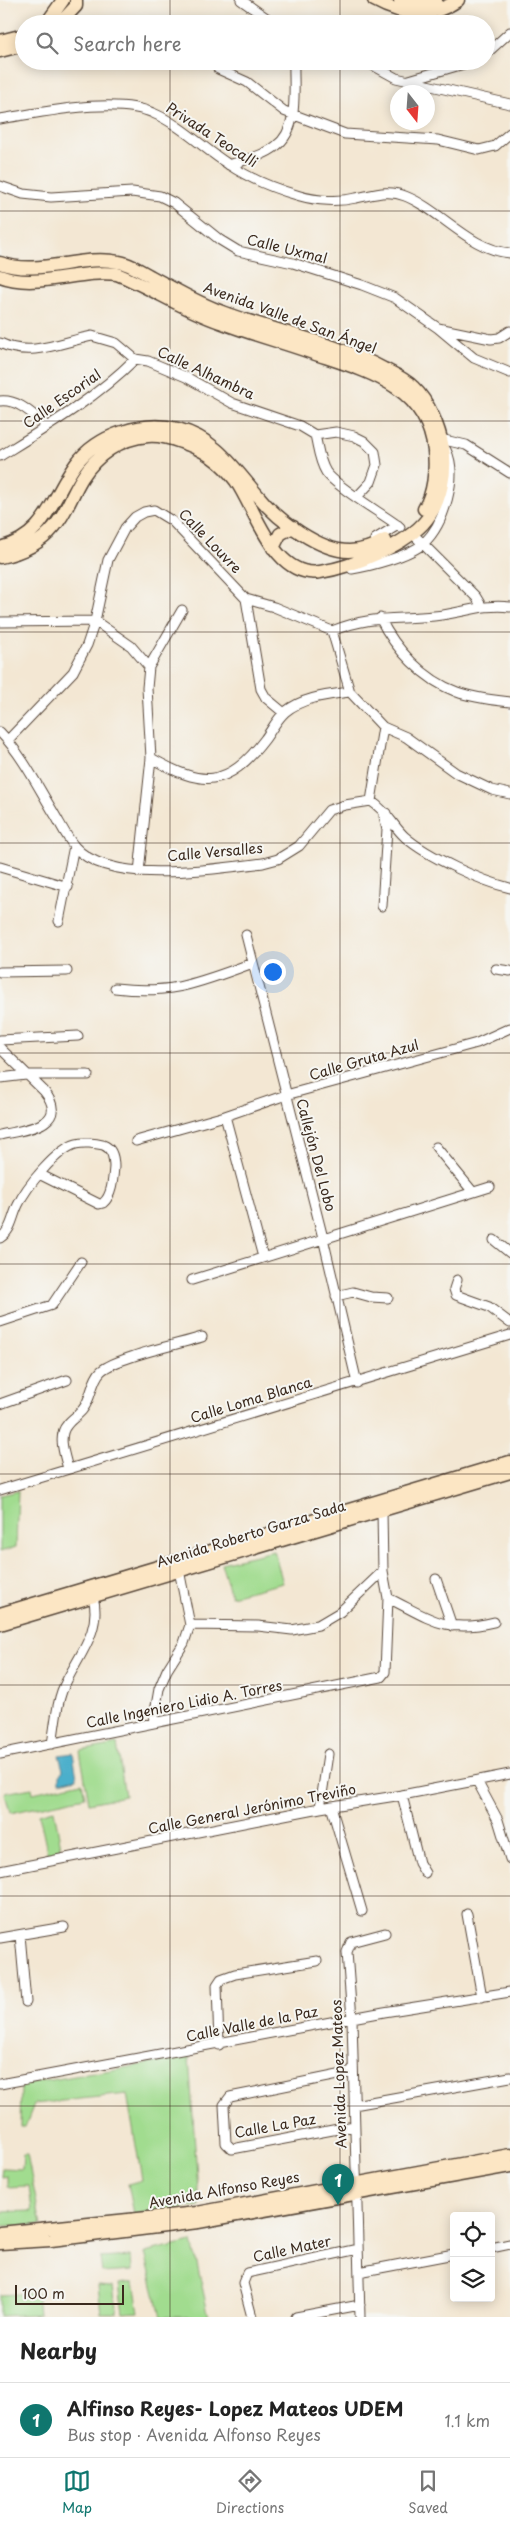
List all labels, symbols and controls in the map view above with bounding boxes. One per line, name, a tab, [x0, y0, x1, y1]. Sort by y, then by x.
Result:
search box	[15, 15, 495, 70]
icon: search	[33, 29, 61, 57]
text: Search here	[73, 29, 182, 57]
north arrow	[390, 85, 435, 130]
street label: Privada Teocalli	[162, 97, 262, 172]
street label: Calle Uxmal	[245, 228, 330, 269]
street label: Avenida Valle de San Ángel	[201, 276, 380, 359]
street label: Calle Alhambra	[154, 341, 259, 404]
street label: Calle Escorial	[18, 364, 105, 433]
street label: Calle Louvre	[174, 504, 247, 578]
street label: Calle Versalles	[166, 837, 263, 866]
your location	[260, 959, 286, 985]
street label: Calle Gruta Azul	[307, 1034, 421, 1085]
street label: Callejón Del Lobo	[291, 1096, 342, 1214]
street label: Calle Loma Blanca	[187, 1371, 315, 1428]
street label: Avenida Roberto Garza Sada	[154, 1495, 348, 1572]
street label: Calle Ingeniero Lidio A. Torres	[84, 1674, 284, 1733]
street label: Calle General Jerónimo Treviño	[146, 1778, 358, 1839]
street label: Avenida Lopez Mateos	[325, 1999, 352, 2149]
street label: Calle Valle de la Paz	[184, 2000, 320, 2047]
street label: Calle La Paz	[233, 2108, 318, 2143]
pin: 1	[322, 2164, 354, 2205]
street label: Avenida Alfonso Reyes	[147, 2166, 301, 2213]
map controls	[450, 2212, 495, 2302]
button: locate	[450, 2212, 495, 2257]
street label: Calle Mater	[251, 2230, 333, 2267]
button: layers	[450, 2257, 495, 2302]
scale bar	[15, 2282, 124, 2305]
text: 100 m	[22, 2283, 65, 2304]
text: Nearby	[20, 2334, 97, 2366]
text: Alfinso Reyes- Lopez Mateos UDEM	[67, 2394, 404, 2422]
text: 1	[32, 2408, 40, 2432]
text: 1.1 km	[444, 2408, 490, 2432]
text: Bus stop · Avenida Alfonso Reyes	[67, 2422, 321, 2446]
tab: Map	[62, 2467, 92, 2518]
tab: Directions	[216, 2467, 284, 2518]
tab: Saved	[408, 2467, 448, 2518]

